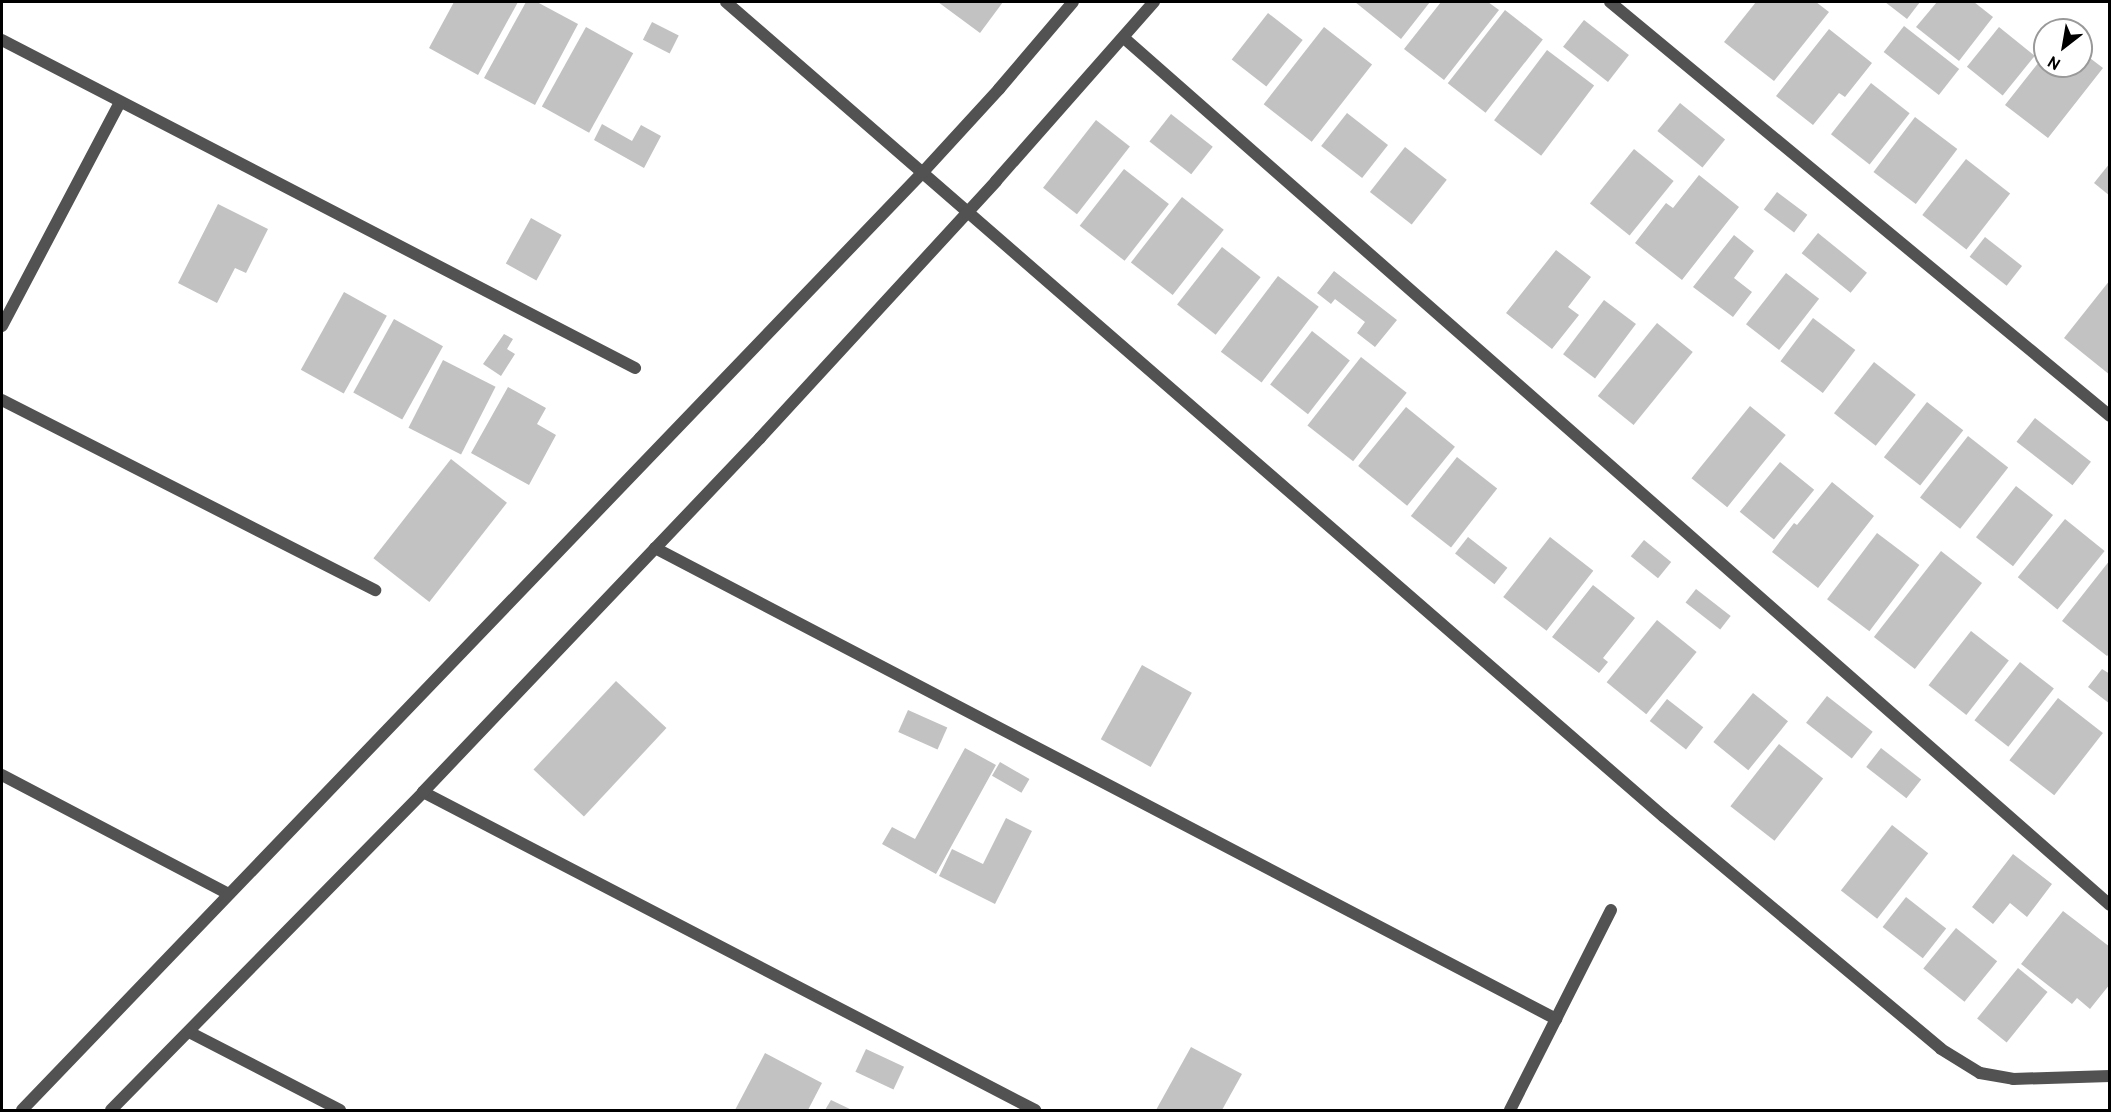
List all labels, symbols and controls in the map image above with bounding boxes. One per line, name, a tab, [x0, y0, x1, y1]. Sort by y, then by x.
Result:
north arrow	[2033, 18, 2093, 78]
text: N	[2045, 50, 2065, 73]

